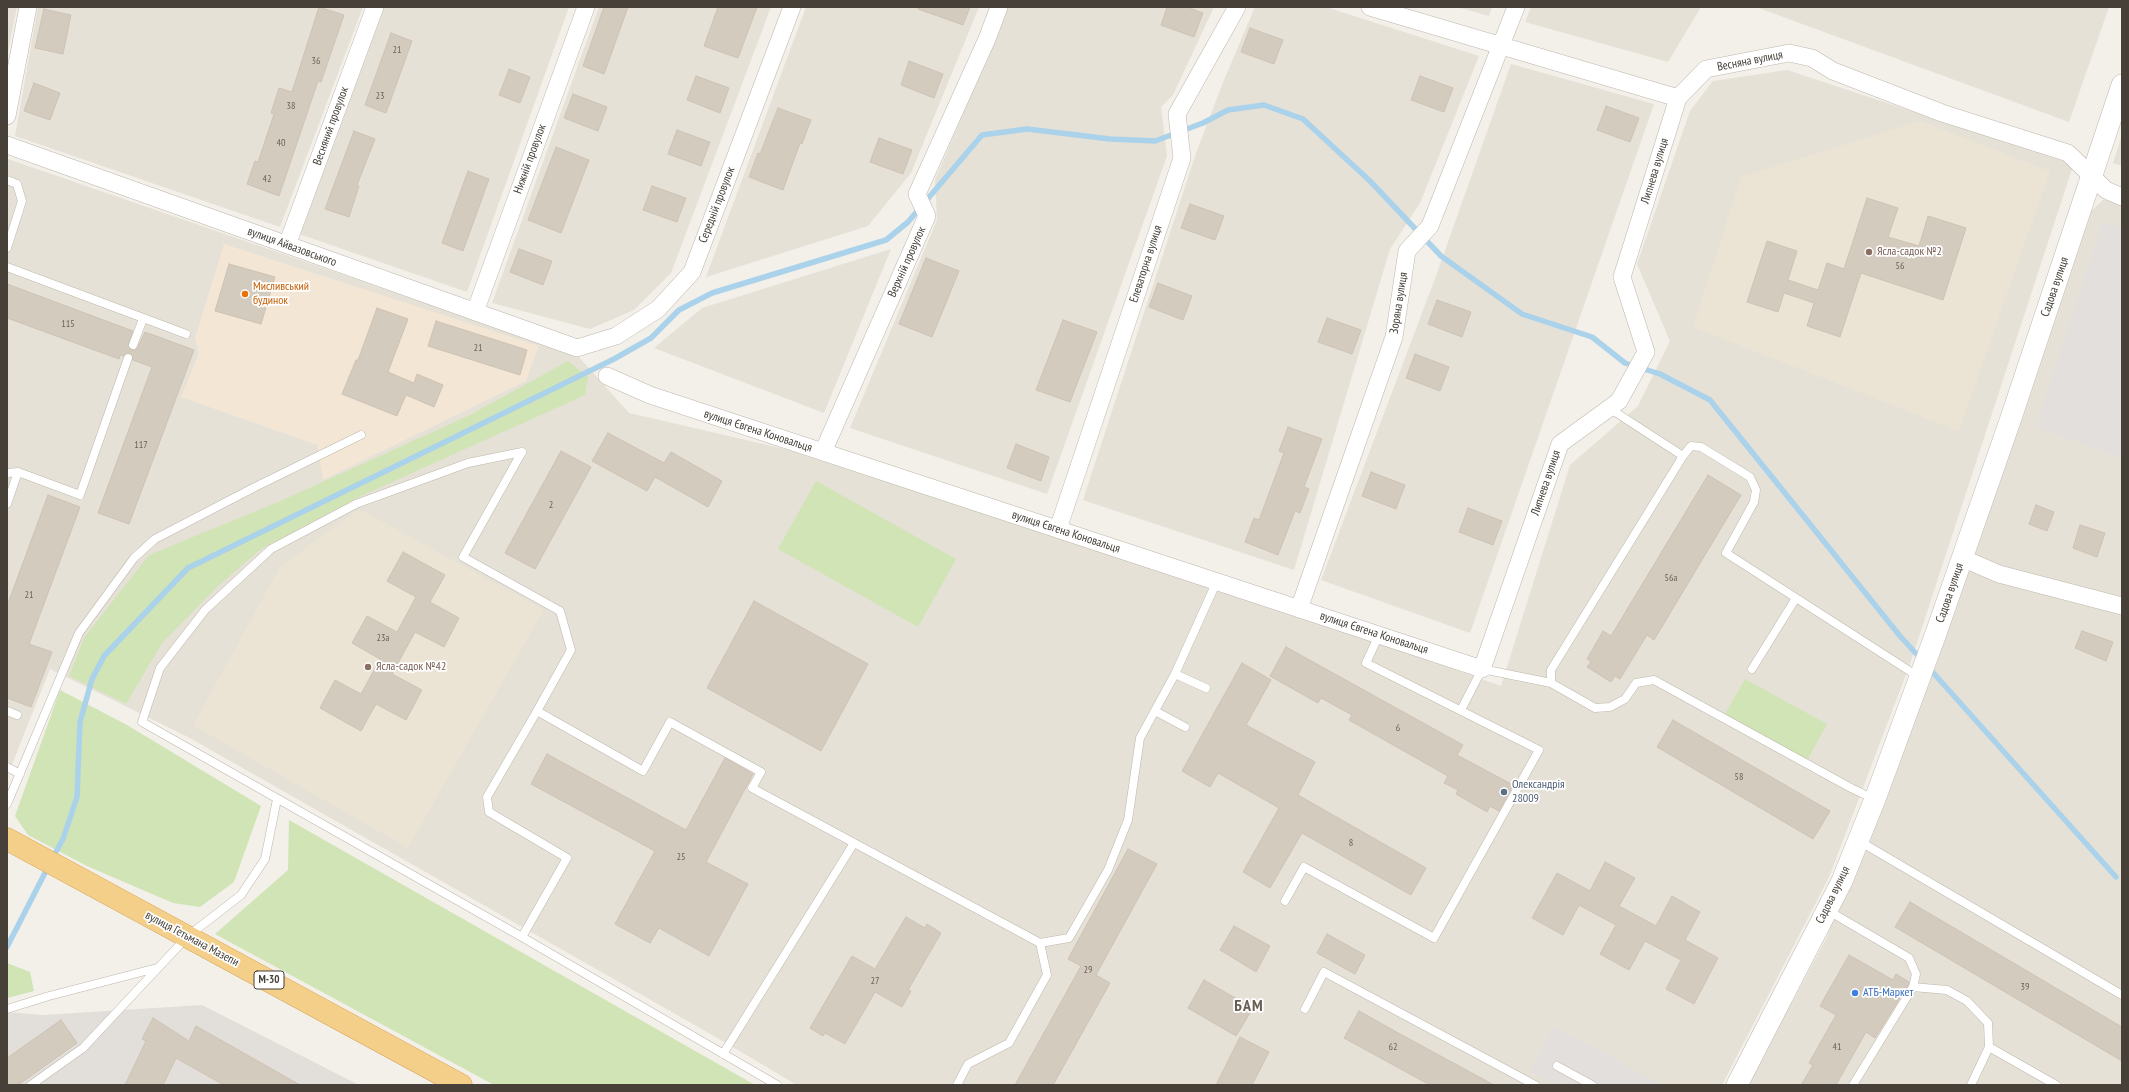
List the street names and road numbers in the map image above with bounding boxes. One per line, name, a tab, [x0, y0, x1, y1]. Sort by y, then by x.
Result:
street label: Весняна вулиця	[1716, 48, 1784, 74]
street label: Весняний провулок	[310, 85, 352, 167]
street label: Нижній провулок	[511, 122, 549, 196]
street label: Липнева вулиця	[1638, 136, 1672, 206]
street label: Середній провулок	[696, 165, 738, 245]
street label: Елеваторна вулиця	[1127, 223, 1165, 305]
street label: вулиця Айвазовського	[245, 224, 339, 270]
street label: Верхній провулок	[885, 225, 929, 299]
street label: Садова вулиця	[2038, 255, 2072, 319]
street label: Зоряна вулиця	[1387, 271, 1411, 335]
street label: вулиця Євгена Коновальця	[702, 407, 814, 455]
street label: Липнева вулиця	[1528, 448, 1564, 518]
street label: вулиця Євгена Коновальця	[1010, 508, 1122, 556]
street label: Садова вулиця	[1933, 561, 1967, 625]
street label: вулиця Євгена Коновальця	[1318, 609, 1430, 657]
street label: Садова вулиця	[1813, 864, 1853, 926]
street label: вулиця Гетьмана Мазепи	[143, 908, 241, 970]
road number: М-30	[254, 971, 284, 989]

